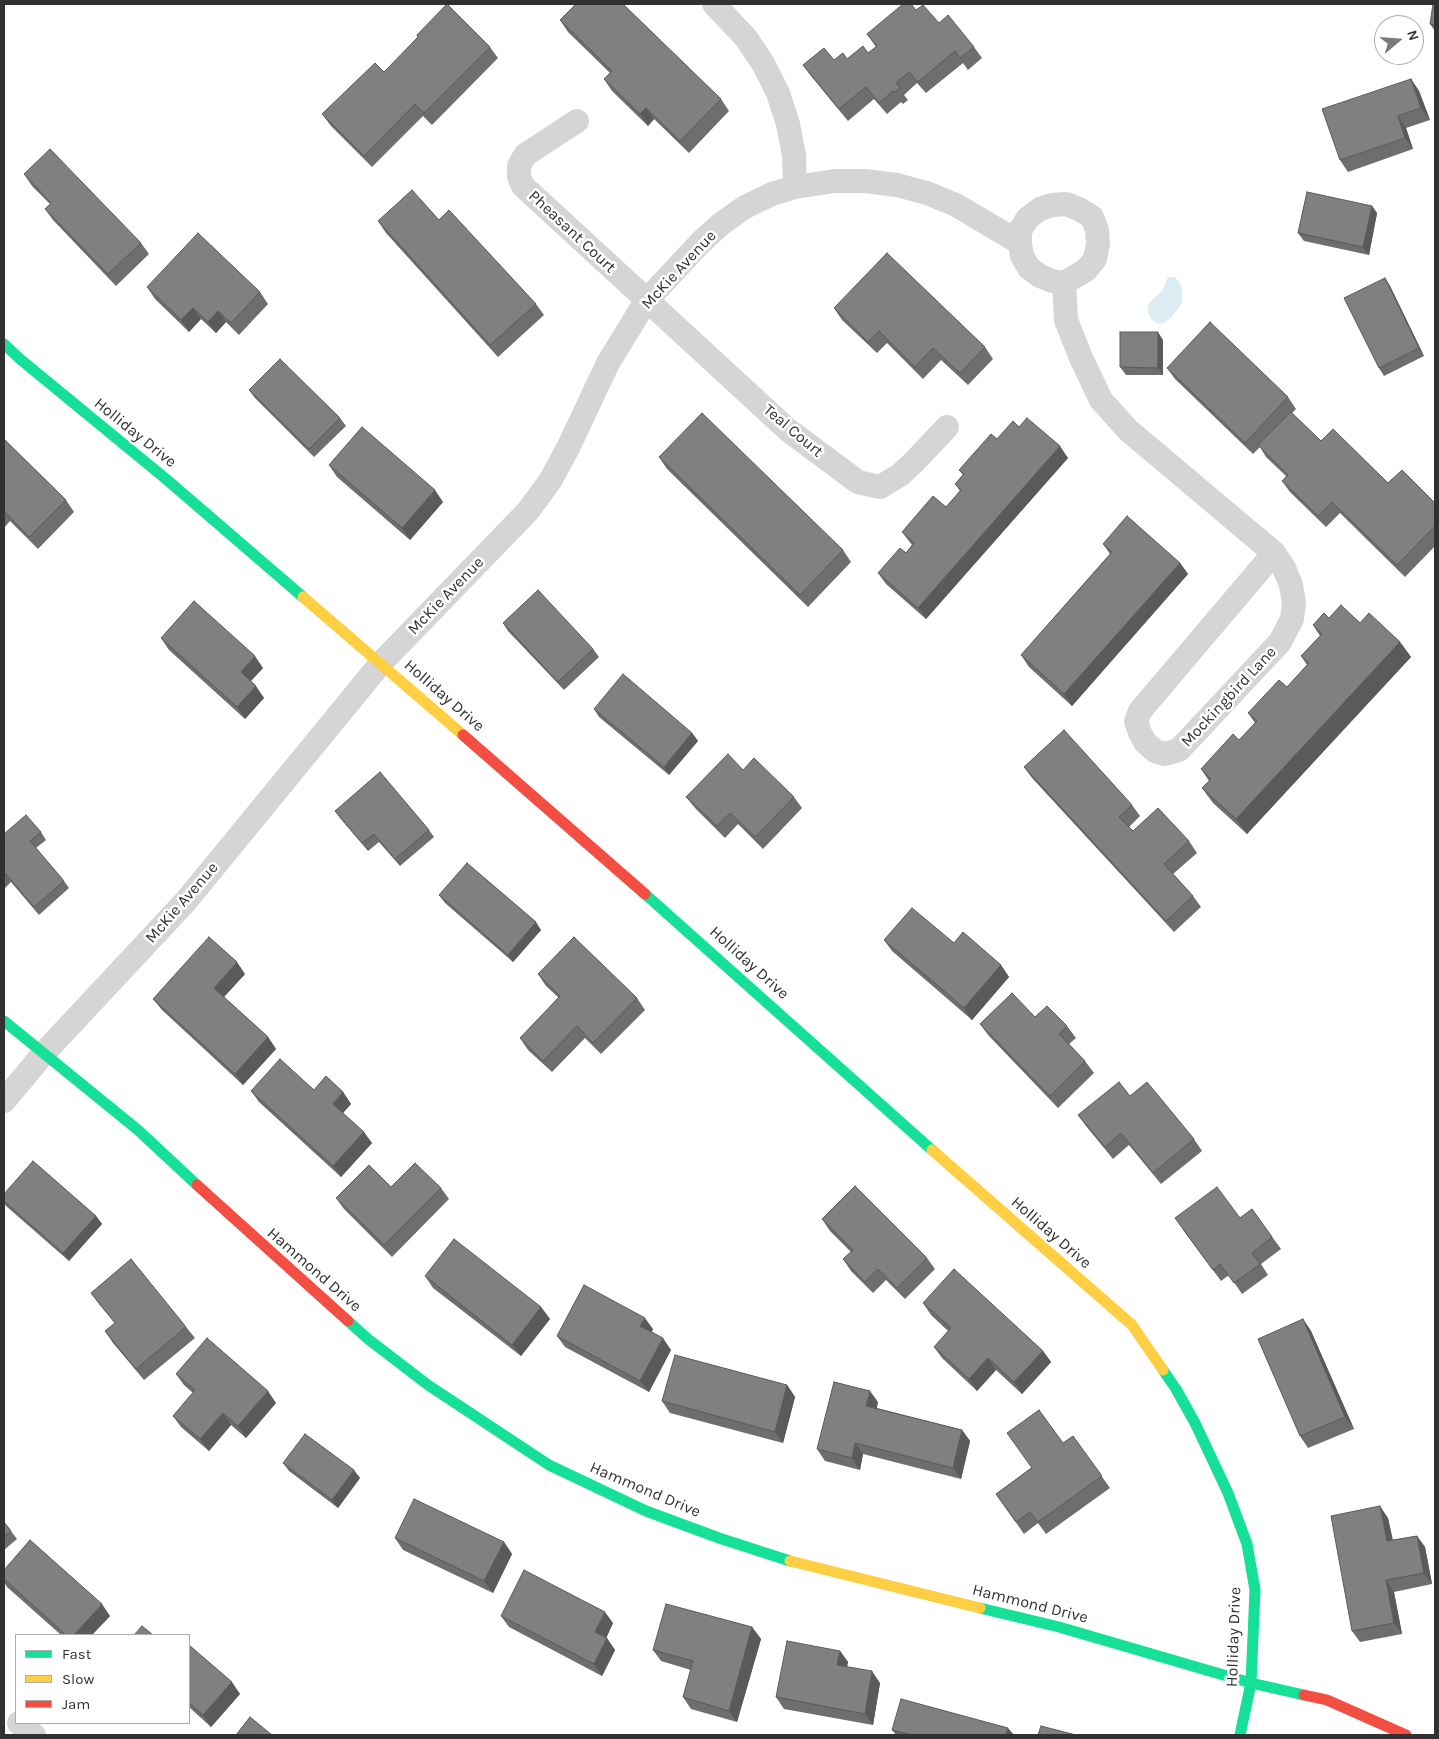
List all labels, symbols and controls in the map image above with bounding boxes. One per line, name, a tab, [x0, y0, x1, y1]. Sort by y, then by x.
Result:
north arrow	[1374, 15, 1424, 65]
text: N	[1403, 28, 1422, 43]
street label: Pheasant Court	[524, 187, 620, 277]
street label: McKie Avenue	[638, 227, 720, 313]
street label: Holliday Drive	[90, 394, 180, 472]
street label: Teal Court	[759, 400, 827, 462]
street label: McKie Avenue	[404, 553, 488, 639]
street label: Mockingbird Lane	[1177, 643, 1281, 751]
street label: Holliday Drive	[400, 656, 488, 736]
street label: McKie Avenue	[142, 859, 222, 947]
street label: Holliday Drive	[705, 922, 793, 1004]
street label: Holliday Drive	[1007, 1193, 1095, 1273]
street label: Hammond Drive	[263, 1224, 365, 1316]
street label: Hammond Drive	[587, 1458, 703, 1522]
street label: Hammond Drive	[970, 1580, 1090, 1628]
street label: Holliday Drive	[1223, 1587, 1245, 1687]
legend	[15, 1634, 190, 1724]
text: Fast	[62, 1645, 91, 1663]
text: Slow	[62, 1670, 94, 1688]
text: Jam	[62, 1695, 90, 1713]

